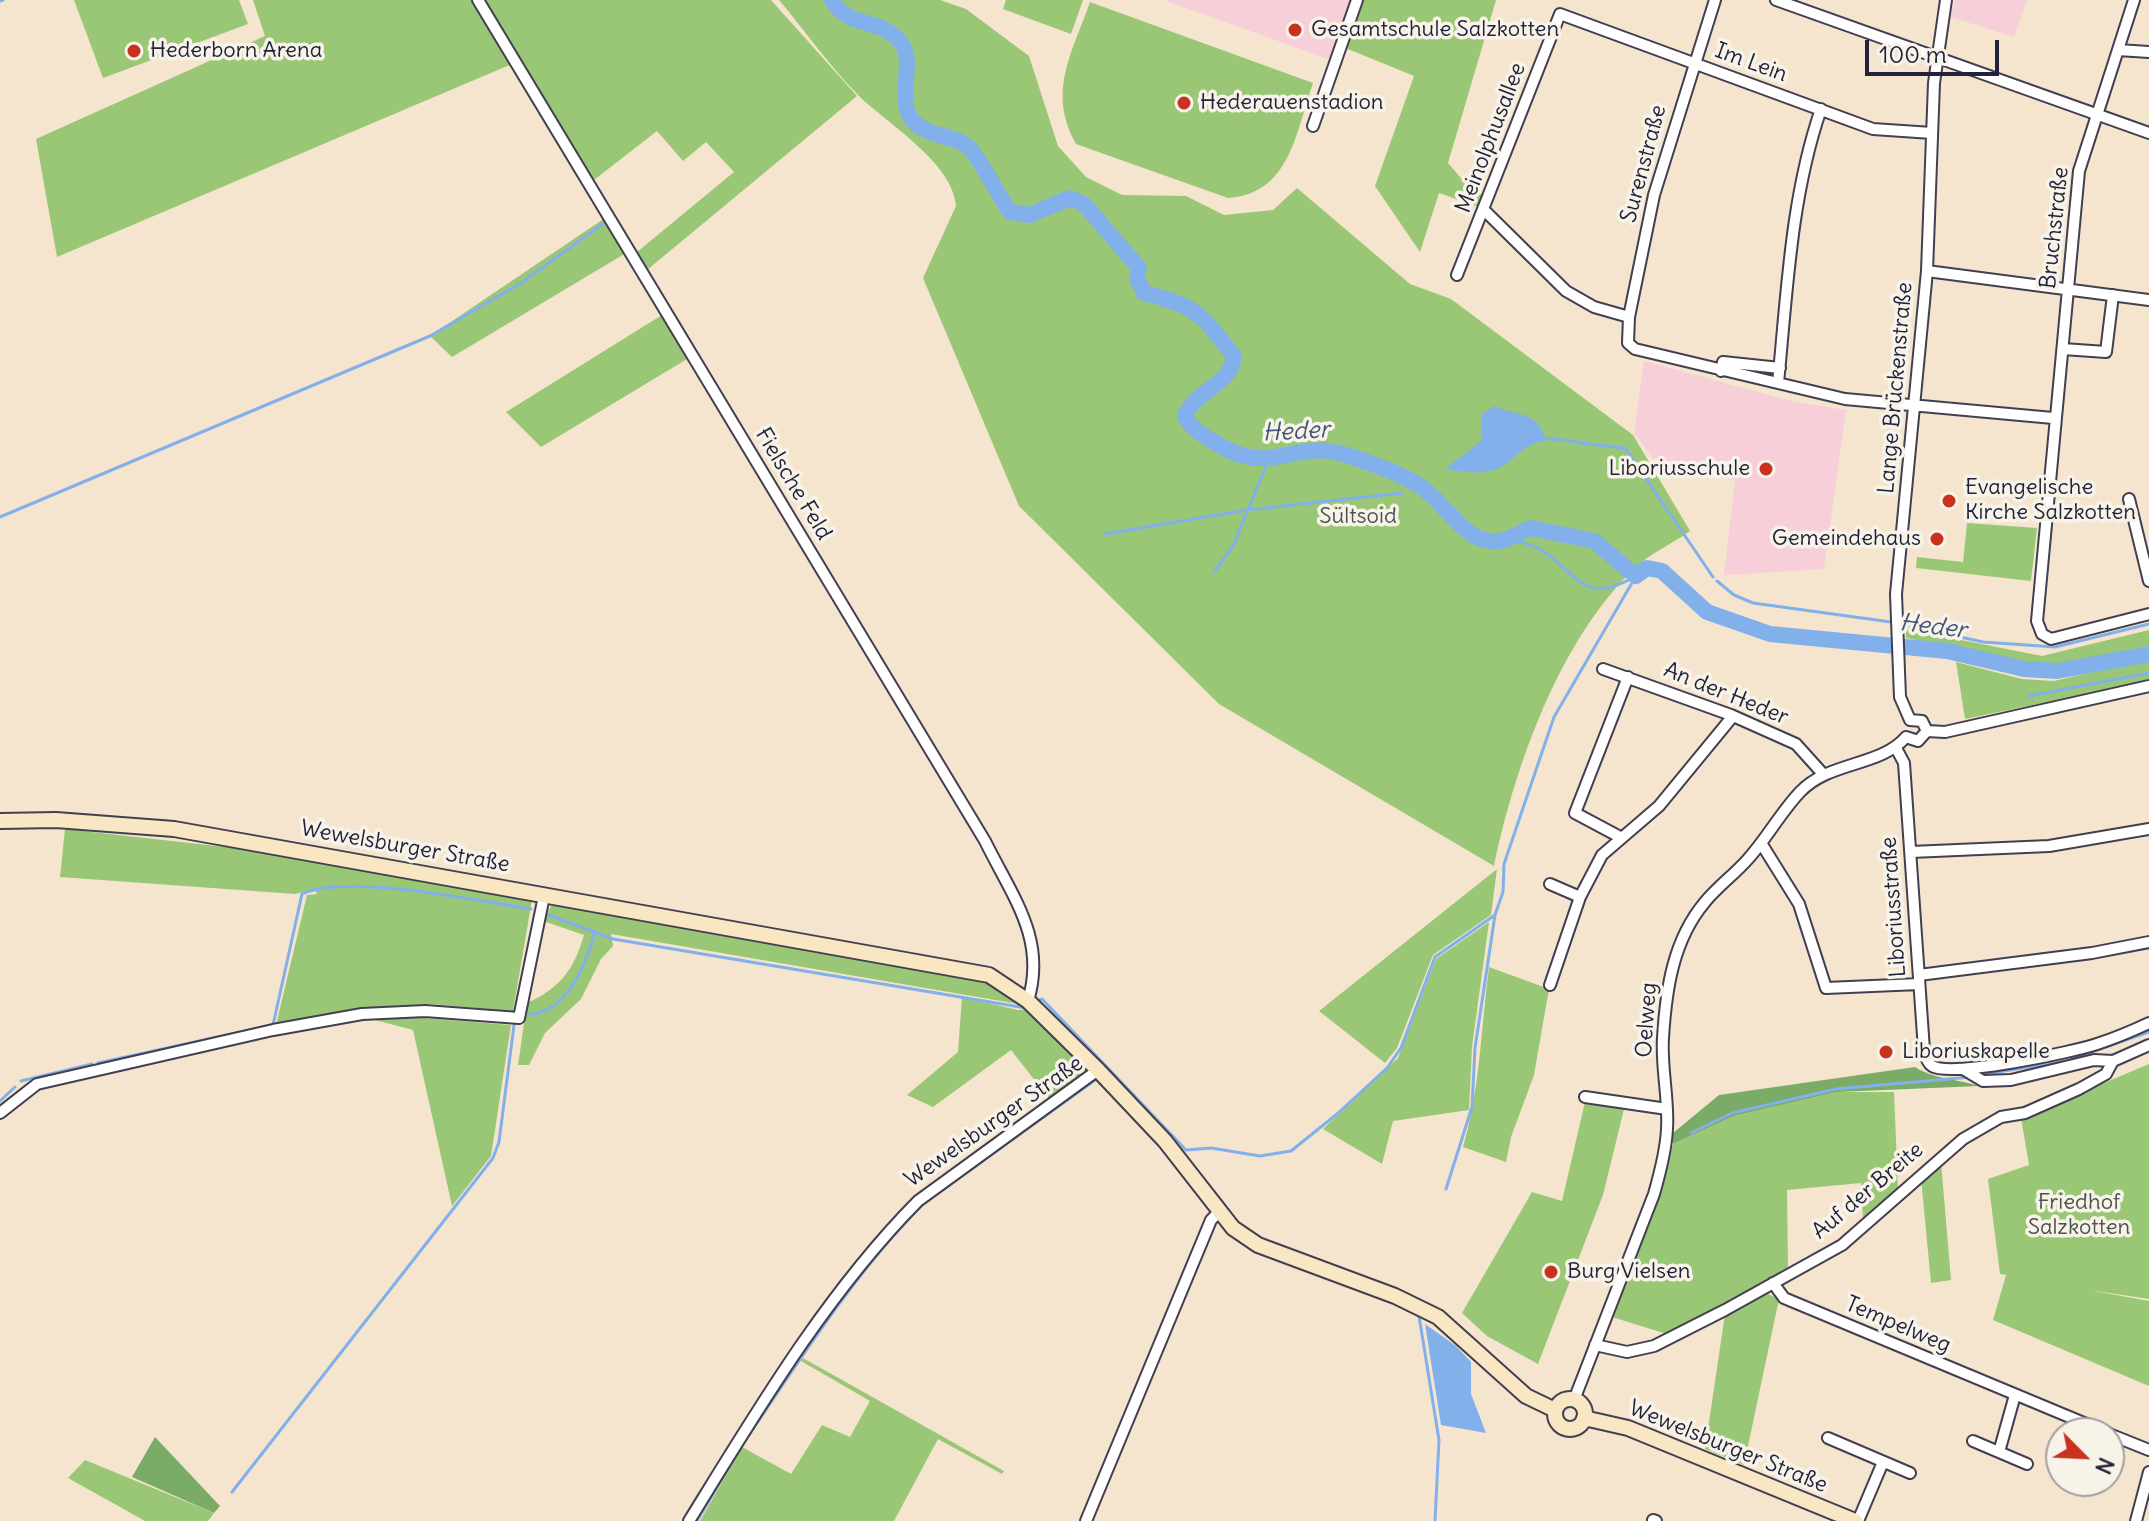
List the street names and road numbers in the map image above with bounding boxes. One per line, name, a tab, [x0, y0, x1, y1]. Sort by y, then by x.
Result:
street label: Im Lein	[1711, 38, 1791, 88]
street label: Meinolphusallee	[1450, 59, 1532, 217]
street label: Surenstraße	[1616, 102, 1672, 226]
street label: Bruchstraße	[2035, 166, 2075, 290]
street label: Lange Brückenstraße	[1874, 281, 1918, 495]
street label: Fielsche Feld	[749, 423, 837, 545]
street label: An der Heder	[1660, 657, 1792, 731]
street label: Wewelsburger Straße	[299, 816, 511, 878]
street label: Liboriusstraße	[1876, 836, 1912, 978]
street label: Oelweg	[1631, 982, 1663, 1058]
street label: Wewelsburger Straße	[900, 1051, 1088, 1193]
street label: Auf der Breite	[1807, 1137, 1929, 1245]
street label: Tempelweg	[1841, 1291, 1955, 1359]
street label: Wewelsburger Straße	[1625, 1395, 1831, 1499]

